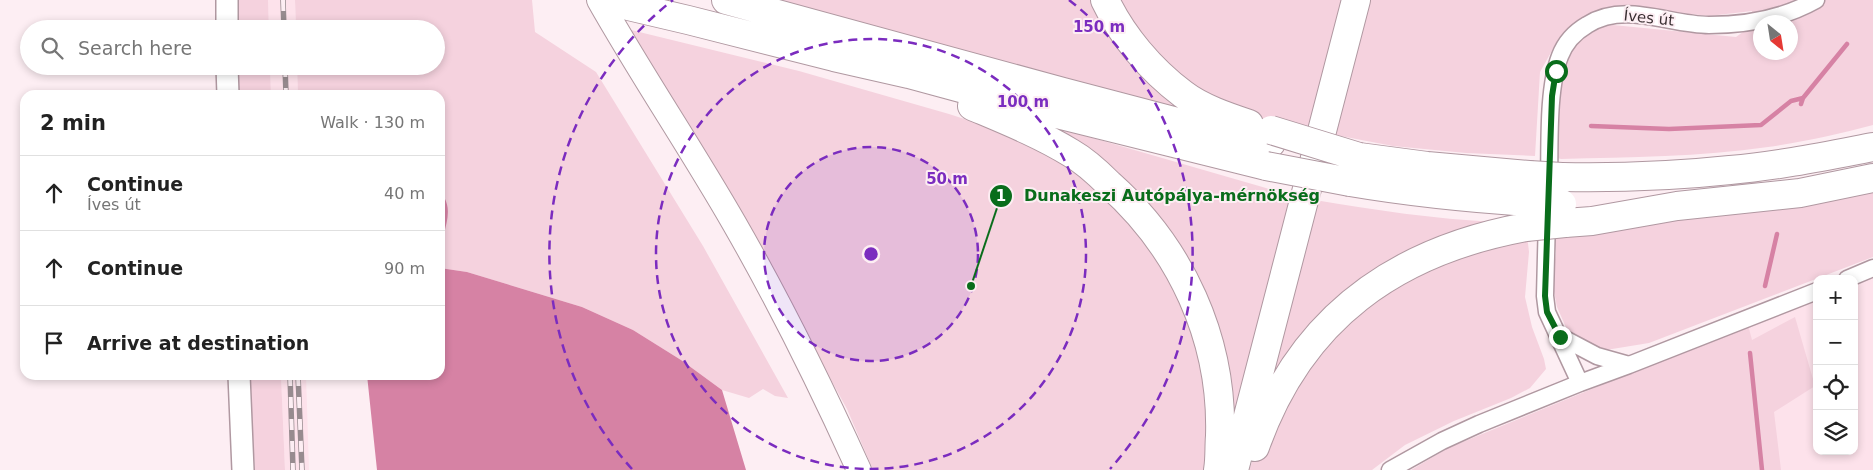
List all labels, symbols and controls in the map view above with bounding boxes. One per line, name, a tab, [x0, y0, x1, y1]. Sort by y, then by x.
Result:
street label: Íves út	[1623, 5, 1675, 30]
north arrow	[1753, 15, 1798, 60]
text: 150 m	[1073, 18, 1125, 36]
search box	[20, 20, 445, 75]
icon: search	[38, 34, 66, 62]
text: Search here	[78, 37, 192, 59]
route start	[1545, 60, 1568, 83]
text: 100 m	[997, 93, 1049, 111]
text: 2 min	[40, 111, 106, 135]
text: Walk · 130 m	[320, 113, 425, 132]
text: 50 m	[926, 170, 968, 188]
text: Continue	[87, 173, 183, 195]
icon: ahead	[40, 179, 68, 207]
callout: Dunakeszi Autópálya-mérnökség	[989, 180, 1330, 211]
text: 40 m	[384, 184, 425, 203]
text: Dunakeszi Autópálya-mérnökség	[1024, 186, 1320, 205]
text: 1	[996, 187, 1006, 205]
text: Íves út	[87, 195, 141, 214]
centre of rings	[862, 245, 880, 263]
icon: ahead	[40, 254, 68, 282]
text: Continue	[87, 257, 183, 279]
text: 90 m	[384, 259, 425, 278]
map controls	[1813, 275, 1858, 455]
button: +	[1813, 275, 1858, 320]
button: −	[1813, 320, 1858, 365]
route end	[1549, 326, 1572, 349]
icon: arrive	[40, 329, 68, 357]
text: Arrive at destination	[87, 332, 309, 354]
button: locate	[1813, 365, 1858, 410]
button: layers	[1813, 410, 1858, 455]

